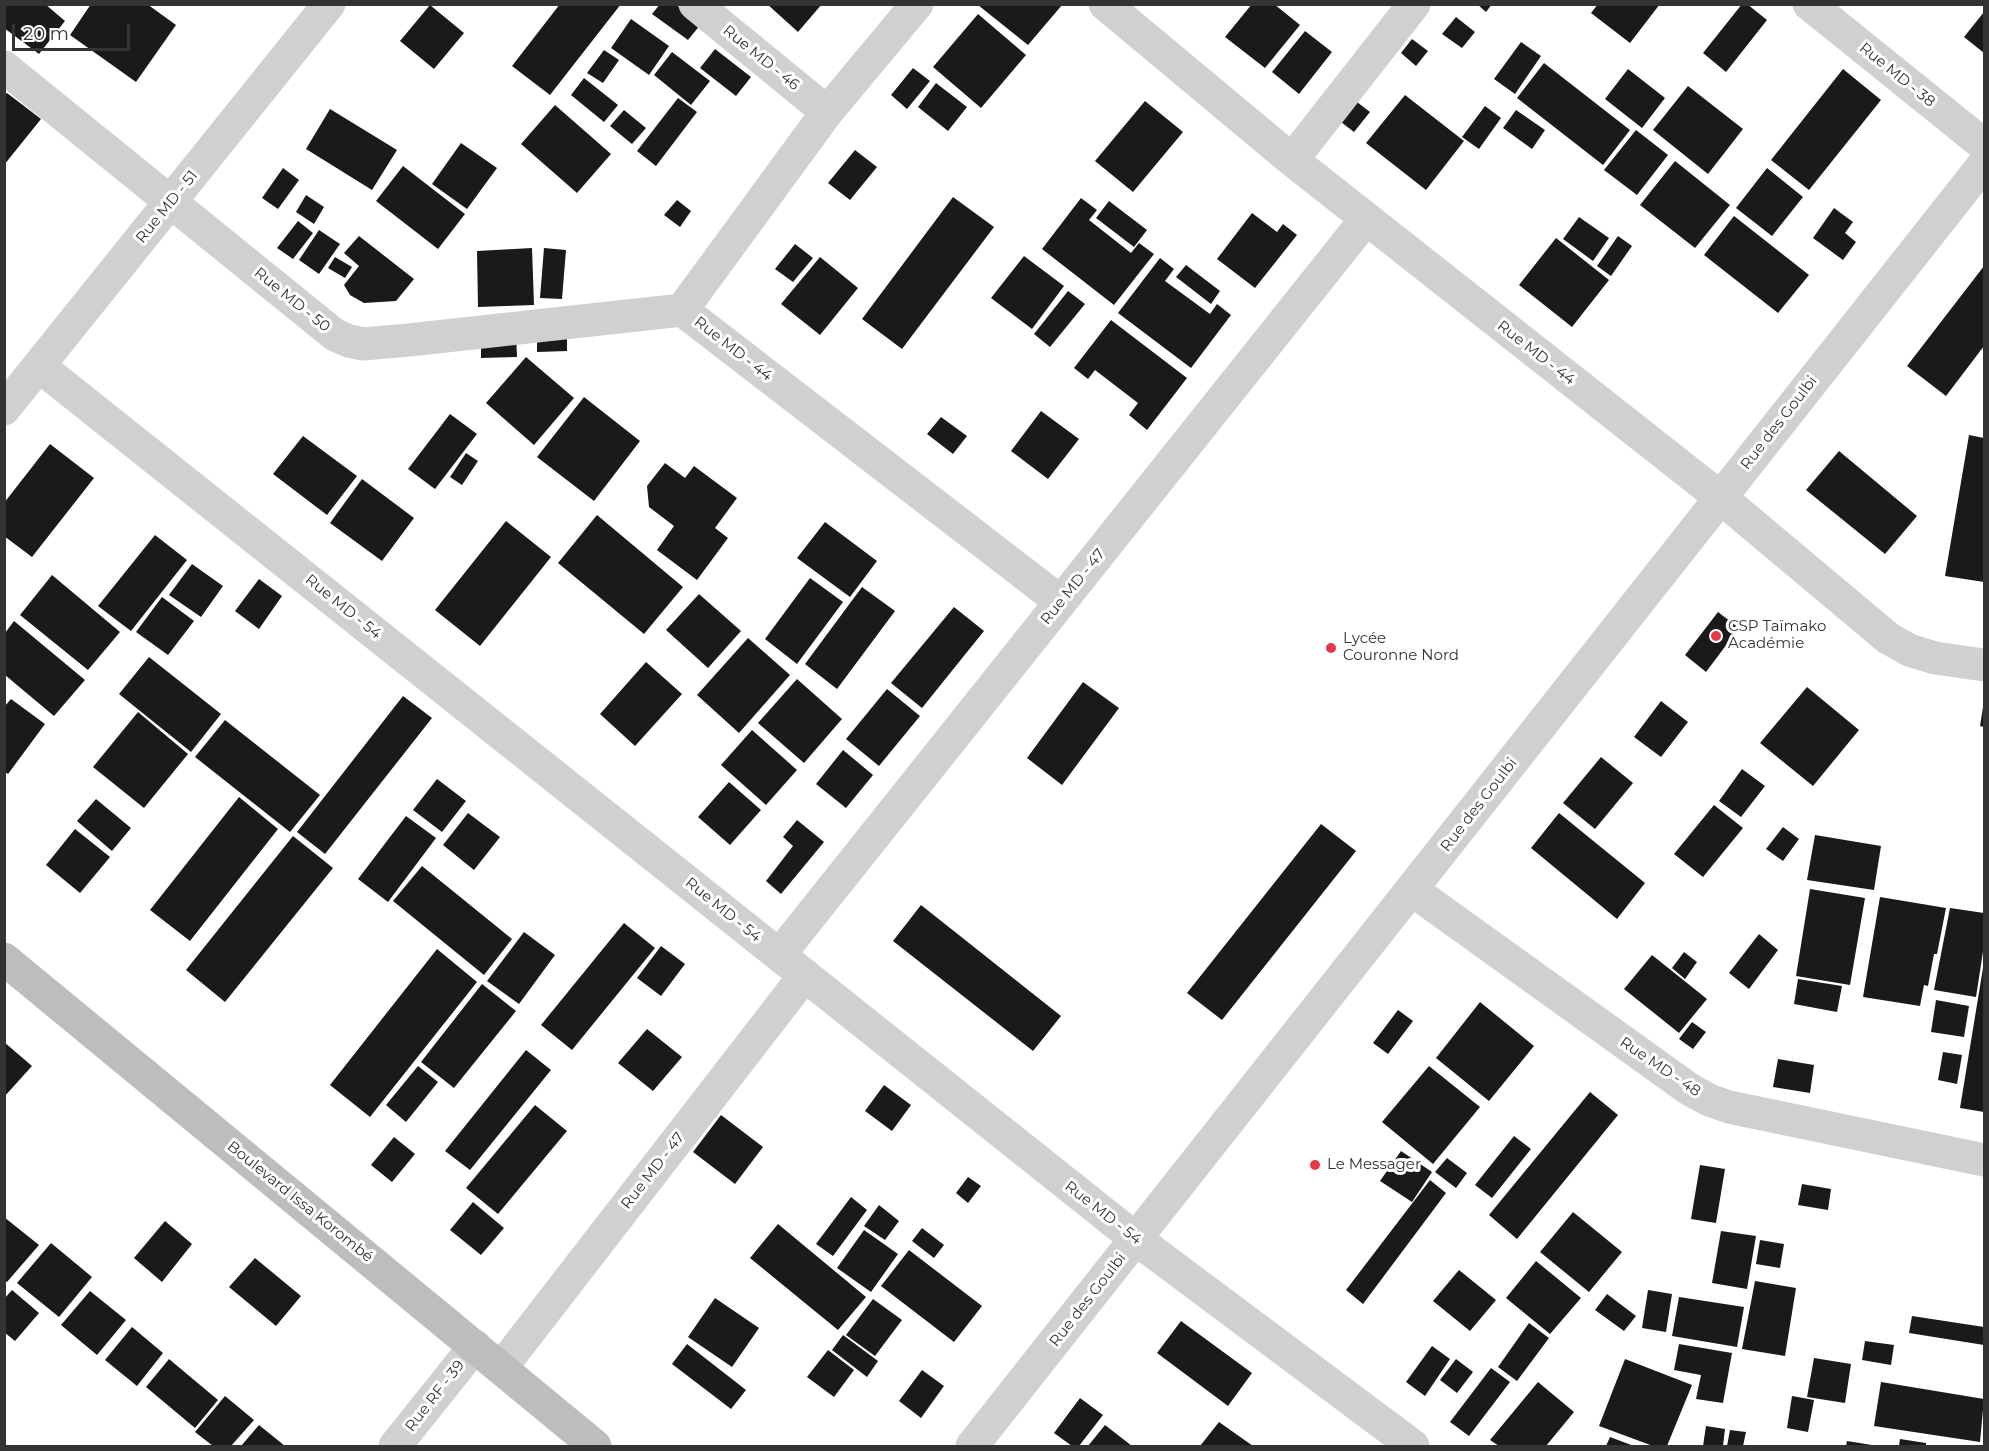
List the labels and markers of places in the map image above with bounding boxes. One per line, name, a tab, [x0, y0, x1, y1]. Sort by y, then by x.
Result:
place label: CSP Taïmako Académie	[1728, 618, 1826, 653]
marker: CSP Taïmako Académie	[1709, 629, 1723, 643]
place label: Lycée Couronne Nord	[1343, 630, 1459, 665]
marker: Lycée Couronne Nord	[1324, 641, 1338, 655]
place label: Le Messager	[1327, 1156, 1421, 1174]
marker: Le Messager	[1308, 1158, 1322, 1172]

